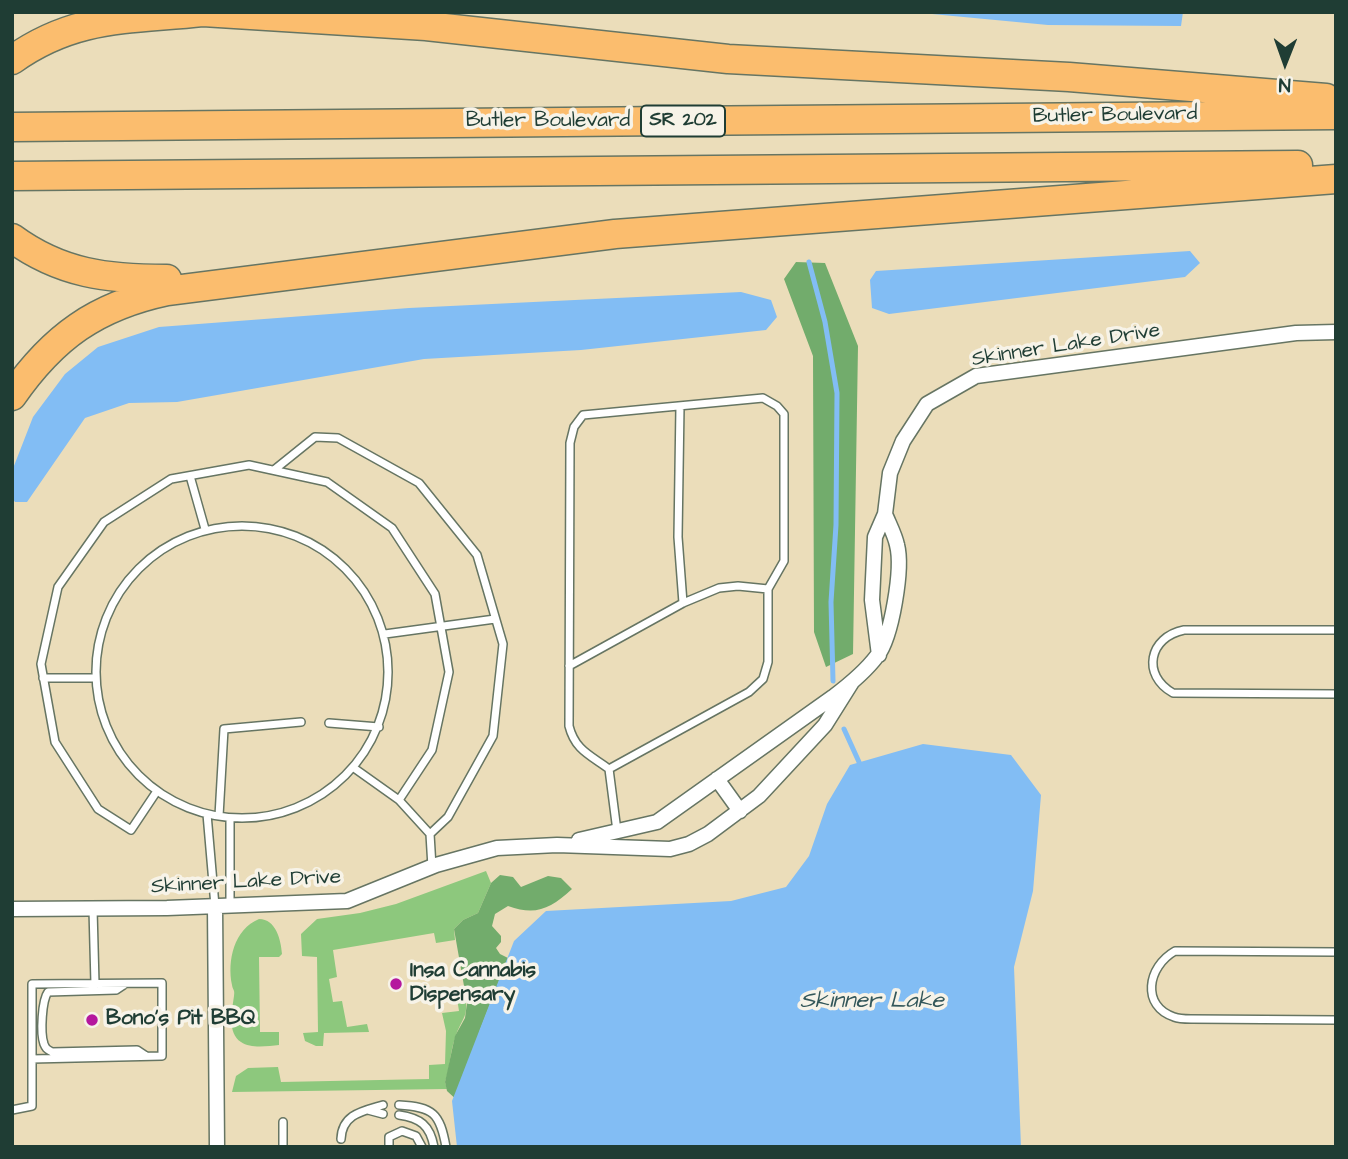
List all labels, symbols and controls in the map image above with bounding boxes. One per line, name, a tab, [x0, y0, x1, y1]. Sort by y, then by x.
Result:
north arrow	[1250, 28, 1320, 98]
text: N	[1278, 71, 1291, 98]
street label: Butler Boulevard	[1032, 102, 1198, 130]
road number: SR 202	[641, 105, 725, 136]
street label: Butler Boulevard	[466, 109, 630, 135]
street label: Skinner Lake Drive	[970, 319, 1162, 373]
street label: Skinner Lake Drive	[150, 865, 342, 901]
place label: Insa Cannabis Dispensary	[410, 959, 536, 1009]
marker: Insa Cannabis Dispensary	[388, 976, 404, 992]
water label: Skinner Lake	[800, 988, 944, 1016]
place label: Bono's Pit BBQ	[106, 1007, 256, 1033]
marker: Bono's Pit BBQ	[84, 1012, 100, 1028]

